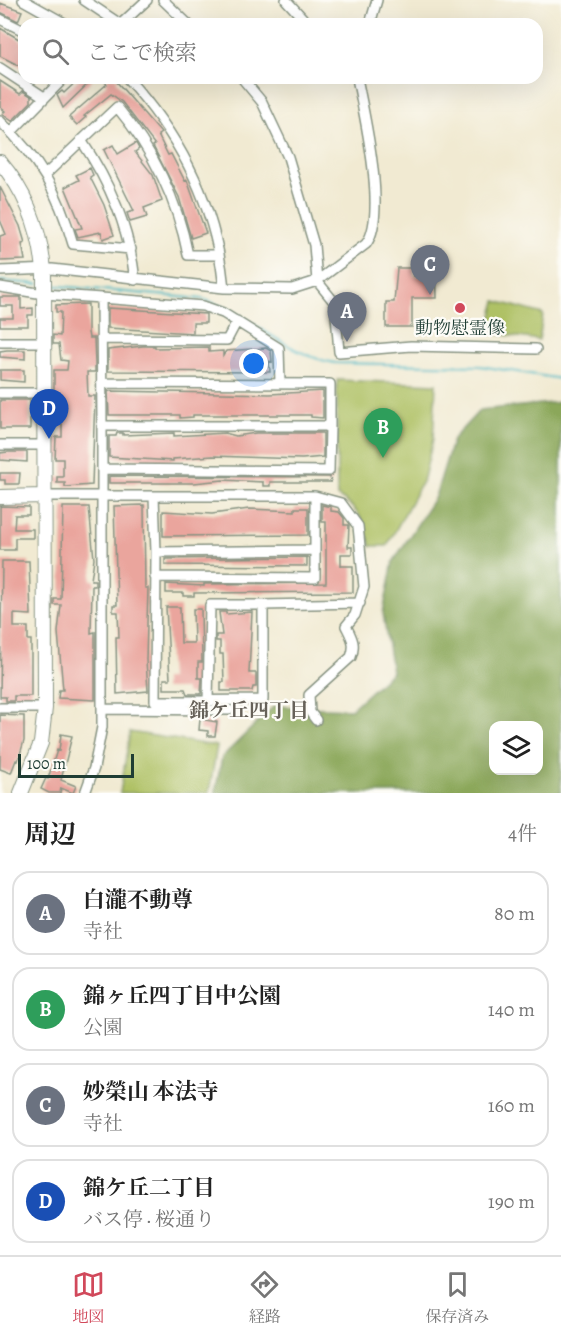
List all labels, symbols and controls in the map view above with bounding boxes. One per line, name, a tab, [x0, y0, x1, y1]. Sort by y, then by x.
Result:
search box	[18, 18, 543, 84]
icon: search	[39, 35, 72, 68]
text: ここで検索	[87, 38, 197, 68]
pin: C	[410, 246, 450, 295]
pin: A	[328, 292, 366, 342]
marker: 動物慰霊像	[453, 301, 467, 315]
place label: 動物慰霊像	[415, 316, 505, 340]
your location	[239, 349, 268, 378]
pin: D	[29, 390, 68, 439]
pin: B	[364, 408, 403, 458]
district label: 錦ケ丘四丁目	[189, 697, 309, 724]
map controls	[489, 721, 543, 775]
button: layers	[489, 721, 543, 775]
scale bar	[18, 751, 134, 778]
text: 100 m	[27, 753, 66, 775]
text: 周辺	[24, 817, 76, 852]
text: 4件	[508, 820, 537, 847]
text: 白瀧不動尊	[83, 885, 193, 915]
text: A	[39, 900, 52, 927]
text: 80 m	[494, 900, 535, 927]
text: 寺社	[83, 918, 123, 945]
text: 錦ヶ丘四丁目中公園	[83, 981, 281, 1011]
text: B	[39, 996, 52, 1023]
text: 140 m	[488, 996, 535, 1023]
text: 公園	[83, 1014, 123, 1041]
text: 妙榮山 本法寺	[83, 1077, 219, 1107]
text: C	[39, 1092, 52, 1119]
text: 160 m	[488, 1092, 535, 1119]
text: 寺社	[83, 1110, 123, 1137]
text: 錦ケ丘二丁目	[83, 1173, 215, 1203]
text: D	[39, 1188, 52, 1215]
text: 190 m	[488, 1188, 535, 1215]
text: バス停 · 桜通り	[83, 1206, 215, 1233]
tab: 地図	[72, 1268, 105, 1328]
tab: 経路	[248, 1268, 281, 1328]
tab: 保存済み	[425, 1268, 489, 1328]

